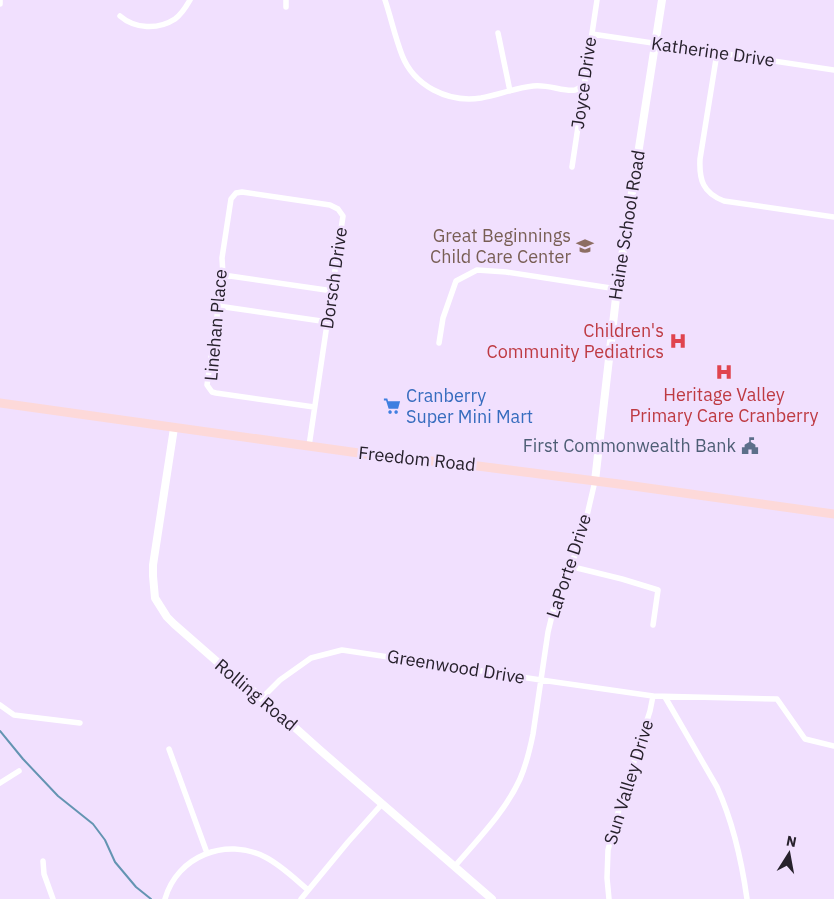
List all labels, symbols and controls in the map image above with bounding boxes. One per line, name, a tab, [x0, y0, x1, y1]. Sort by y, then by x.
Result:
street label: Katherine Drive	[650, 31, 776, 72]
street label: Joyce Drive	[566, 35, 601, 131]
street label: Haine School Road	[603, 148, 650, 302]
place label: Great Beginnings Child Care Center	[430, 224, 571, 268]
street label: Dorsch Drive	[315, 225, 352, 330]
school or university icon: Great Beginnings Child Care Center	[575, 236, 595, 256]
street label: Linehan Place	[199, 268, 232, 382]
place label: Children's Community Pediatrics	[487, 319, 664, 363]
hospital icon: Children's Community Pediatrics	[668, 331, 688, 351]
hospital icon: Heritage Valley Primary Care Cranberry	[714, 362, 734, 382]
place label: Heritage Valley Primary Care Cranberry	[630, 383, 818, 427]
place label: Cranberry Super Mini Mart	[406, 384, 533, 428]
supermarket icon: Cranberry Super Mini Mart	[382, 396, 402, 416]
place label: First Commonwealth Bank	[523, 434, 736, 457]
public building icon: First Commonwealth Bank	[740, 436, 760, 456]
street label: Freedom Road	[357, 441, 477, 476]
street label: LaPorte Drive	[541, 511, 596, 621]
street label: Greenwood Drive	[385, 644, 527, 689]
street label: Rolling Road	[210, 653, 302, 736]
street label: Sun Valley Drive	[599, 716, 659, 847]
north arrow	[764, 829, 814, 879]
text: N	[785, 831, 798, 851]

